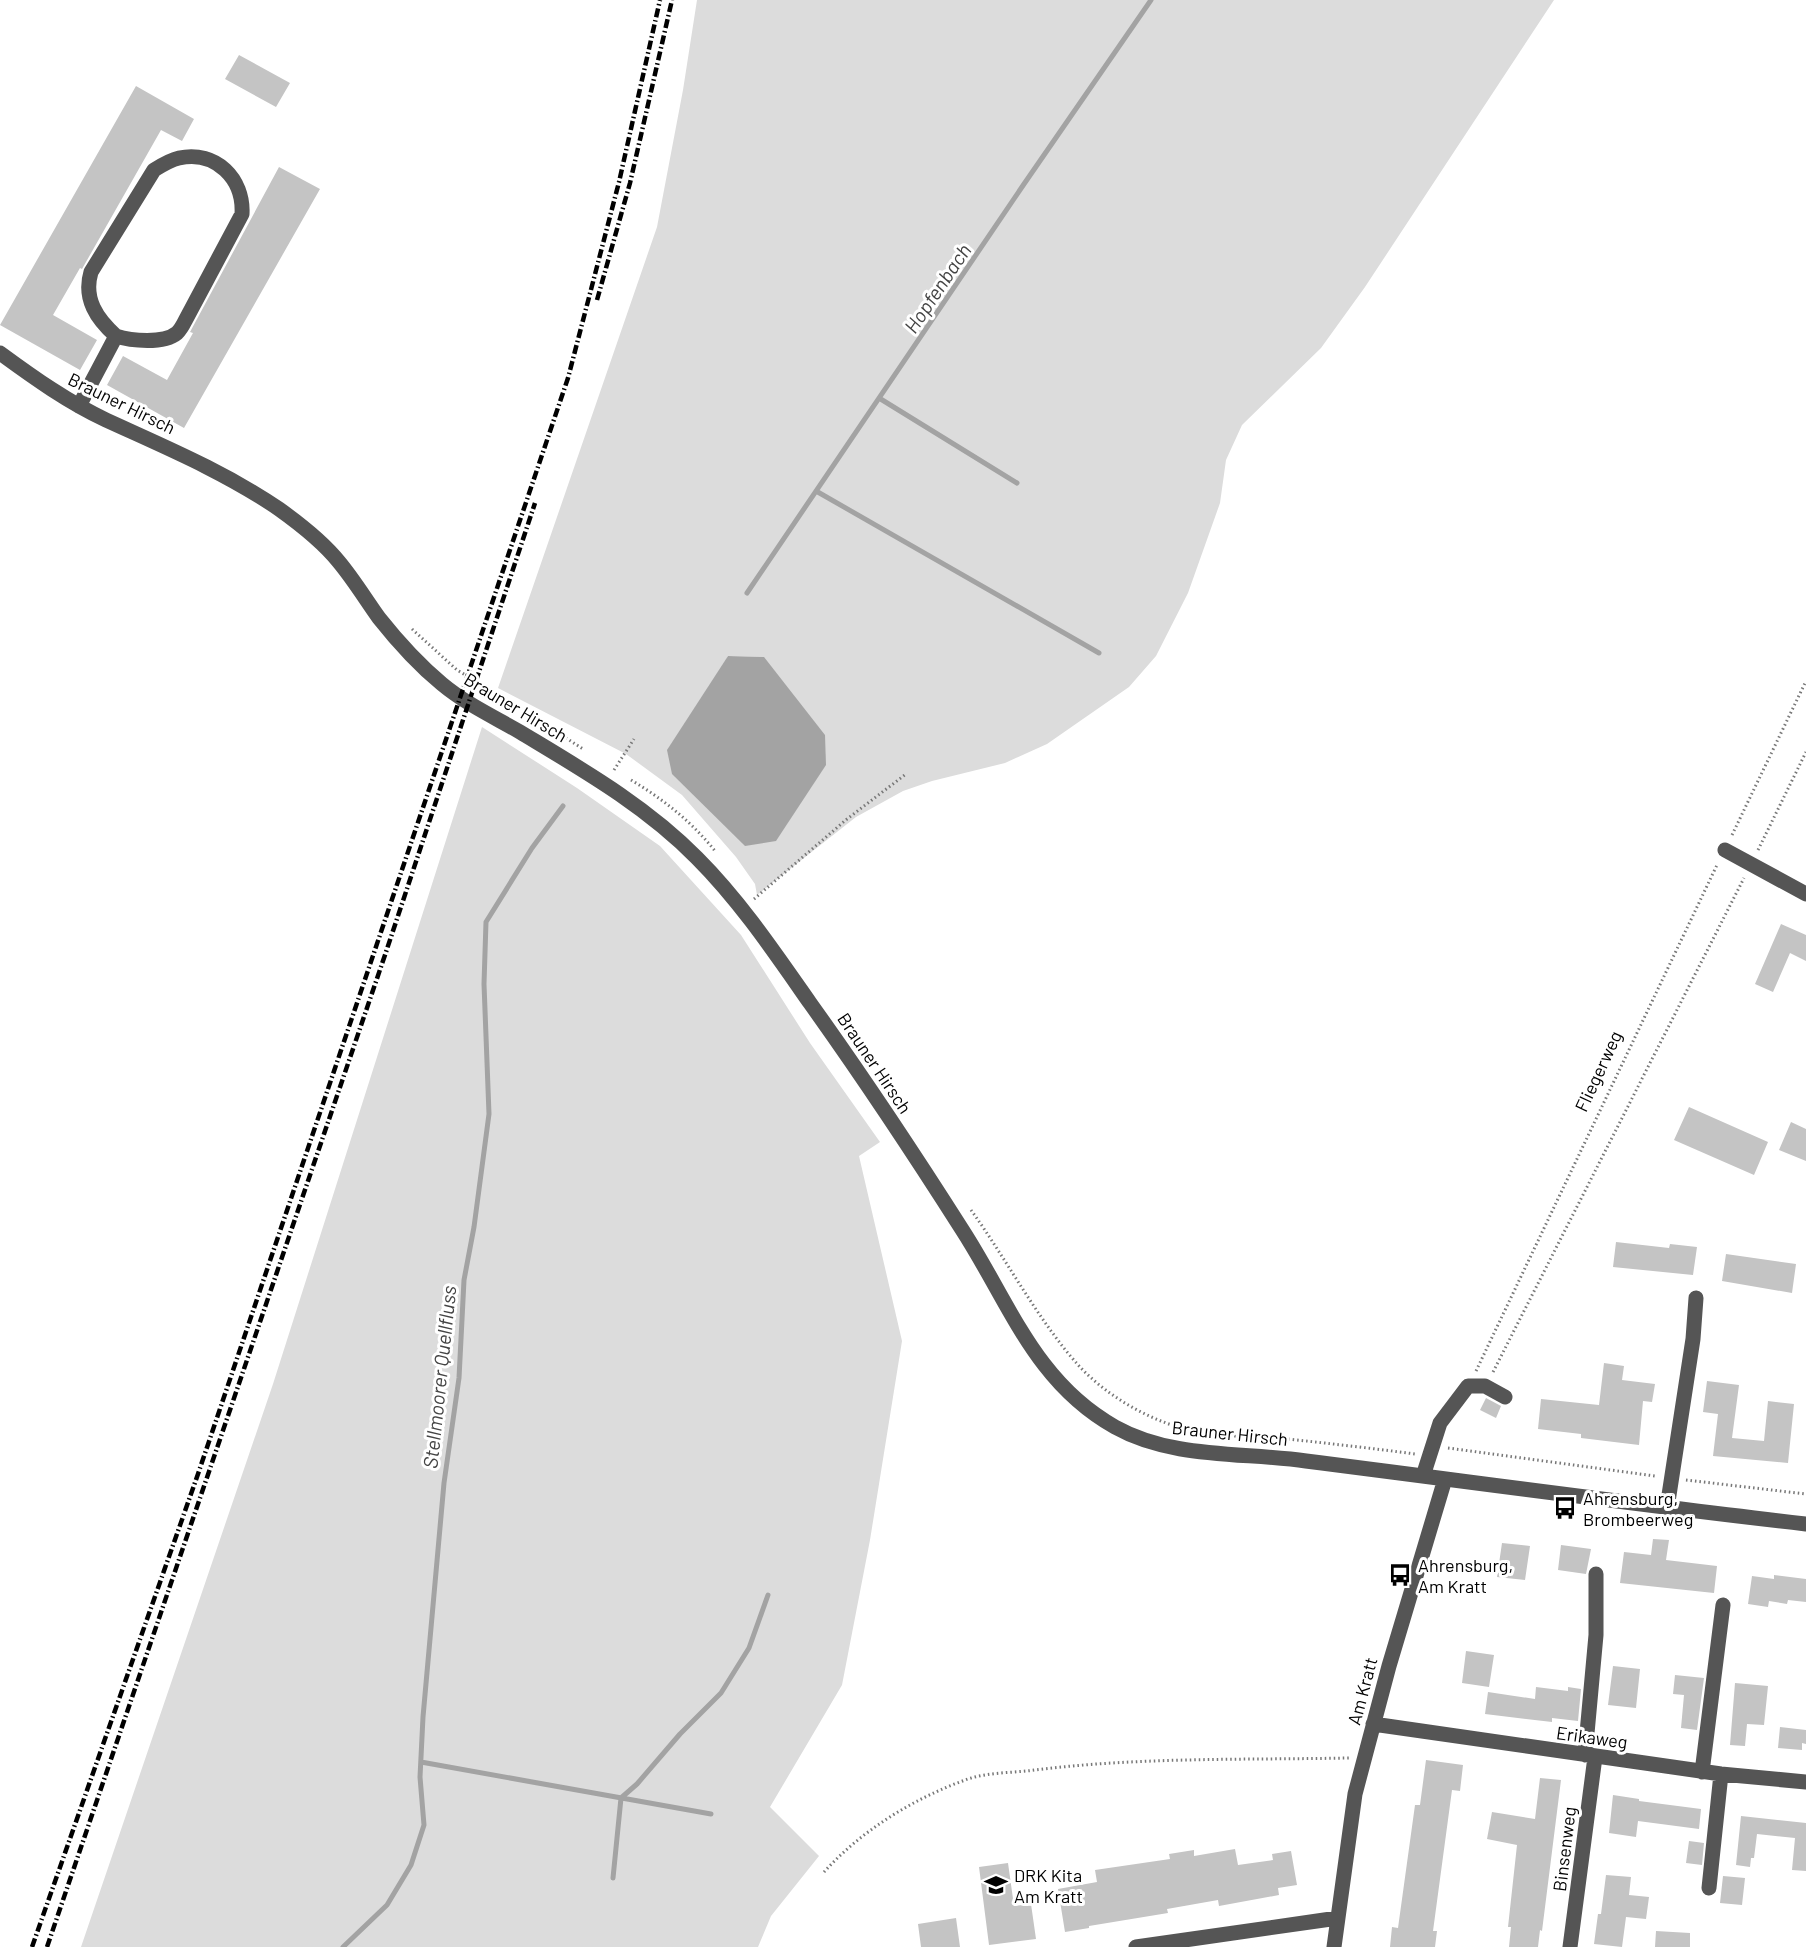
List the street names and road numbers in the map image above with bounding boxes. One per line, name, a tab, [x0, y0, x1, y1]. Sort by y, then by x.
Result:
street label: Brauner Hirsch	[65, 368, 179, 438]
street label: Brauner Hirsch	[460, 668, 572, 746]
street label: Brauner Hirsch	[833, 1009, 917, 1117]
street label: Fliegerweg	[1570, 1027, 1626, 1115]
street label: Brauner Hirsch	[1171, 1416, 1289, 1450]
street label: Am Kratt	[1342, 1655, 1382, 1727]
street label: Erikaweg	[1555, 1721, 1629, 1753]
street label: Binsenweg	[1548, 1805, 1580, 1893]

